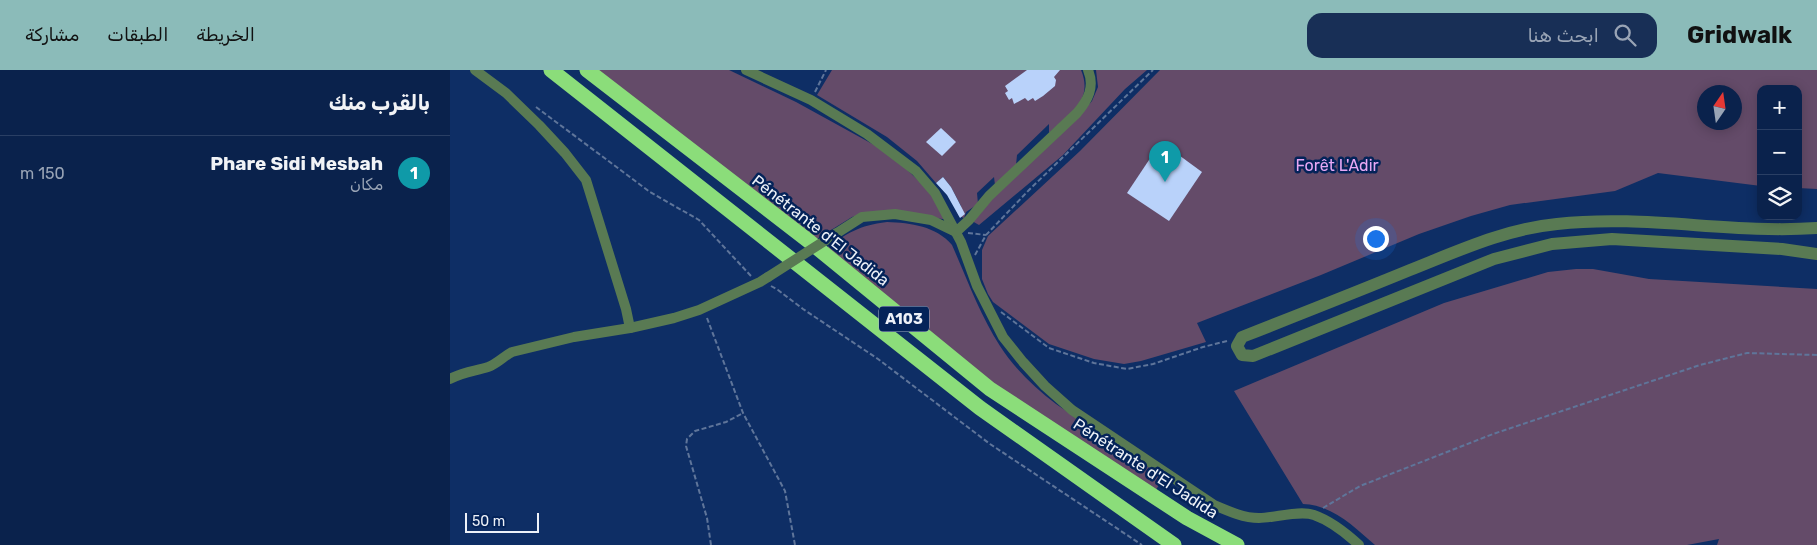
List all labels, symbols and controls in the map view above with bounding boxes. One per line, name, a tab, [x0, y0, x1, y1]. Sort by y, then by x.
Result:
search box	[1307, 13, 1657, 58]
icon: search	[1611, 21, 1639, 49]
text: Gridwalk	[1687, 21, 1792, 49]
text: مشاركة	[25, 24, 79, 46]
text: الطبقات	[107, 24, 168, 46]
text: الخريطة	[196, 24, 255, 46]
text: ابحث هنا	[1527, 24, 1599, 47]
north arrow	[1697, 85, 1742, 130]
map controls	[1757, 85, 1802, 220]
button: +	[1757, 85, 1802, 130]
text: بالقرب منك	[329, 90, 430, 115]
button: −	[1757, 130, 1802, 175]
pin: 1	[1149, 141, 1181, 182]
text: Phare Sidi Mesbah	[210, 152, 383, 175]
park label: Forêt L'Adir	[1295, 156, 1379, 175]
text: 150 m	[20, 164, 65, 183]
text: 1	[410, 164, 418, 183]
street label: Pénétrante d'El Jadida	[748, 171, 893, 290]
text: مكان	[350, 175, 383, 194]
button: layers	[1757, 175, 1802, 220]
your location	[1363, 226, 1389, 252]
road number: A103	[879, 306, 929, 332]
street label: Pénétrante d'El Jadida	[1070, 415, 1222, 522]
scale bar	[465, 510, 539, 533]
text: 50 m	[472, 513, 505, 530]

